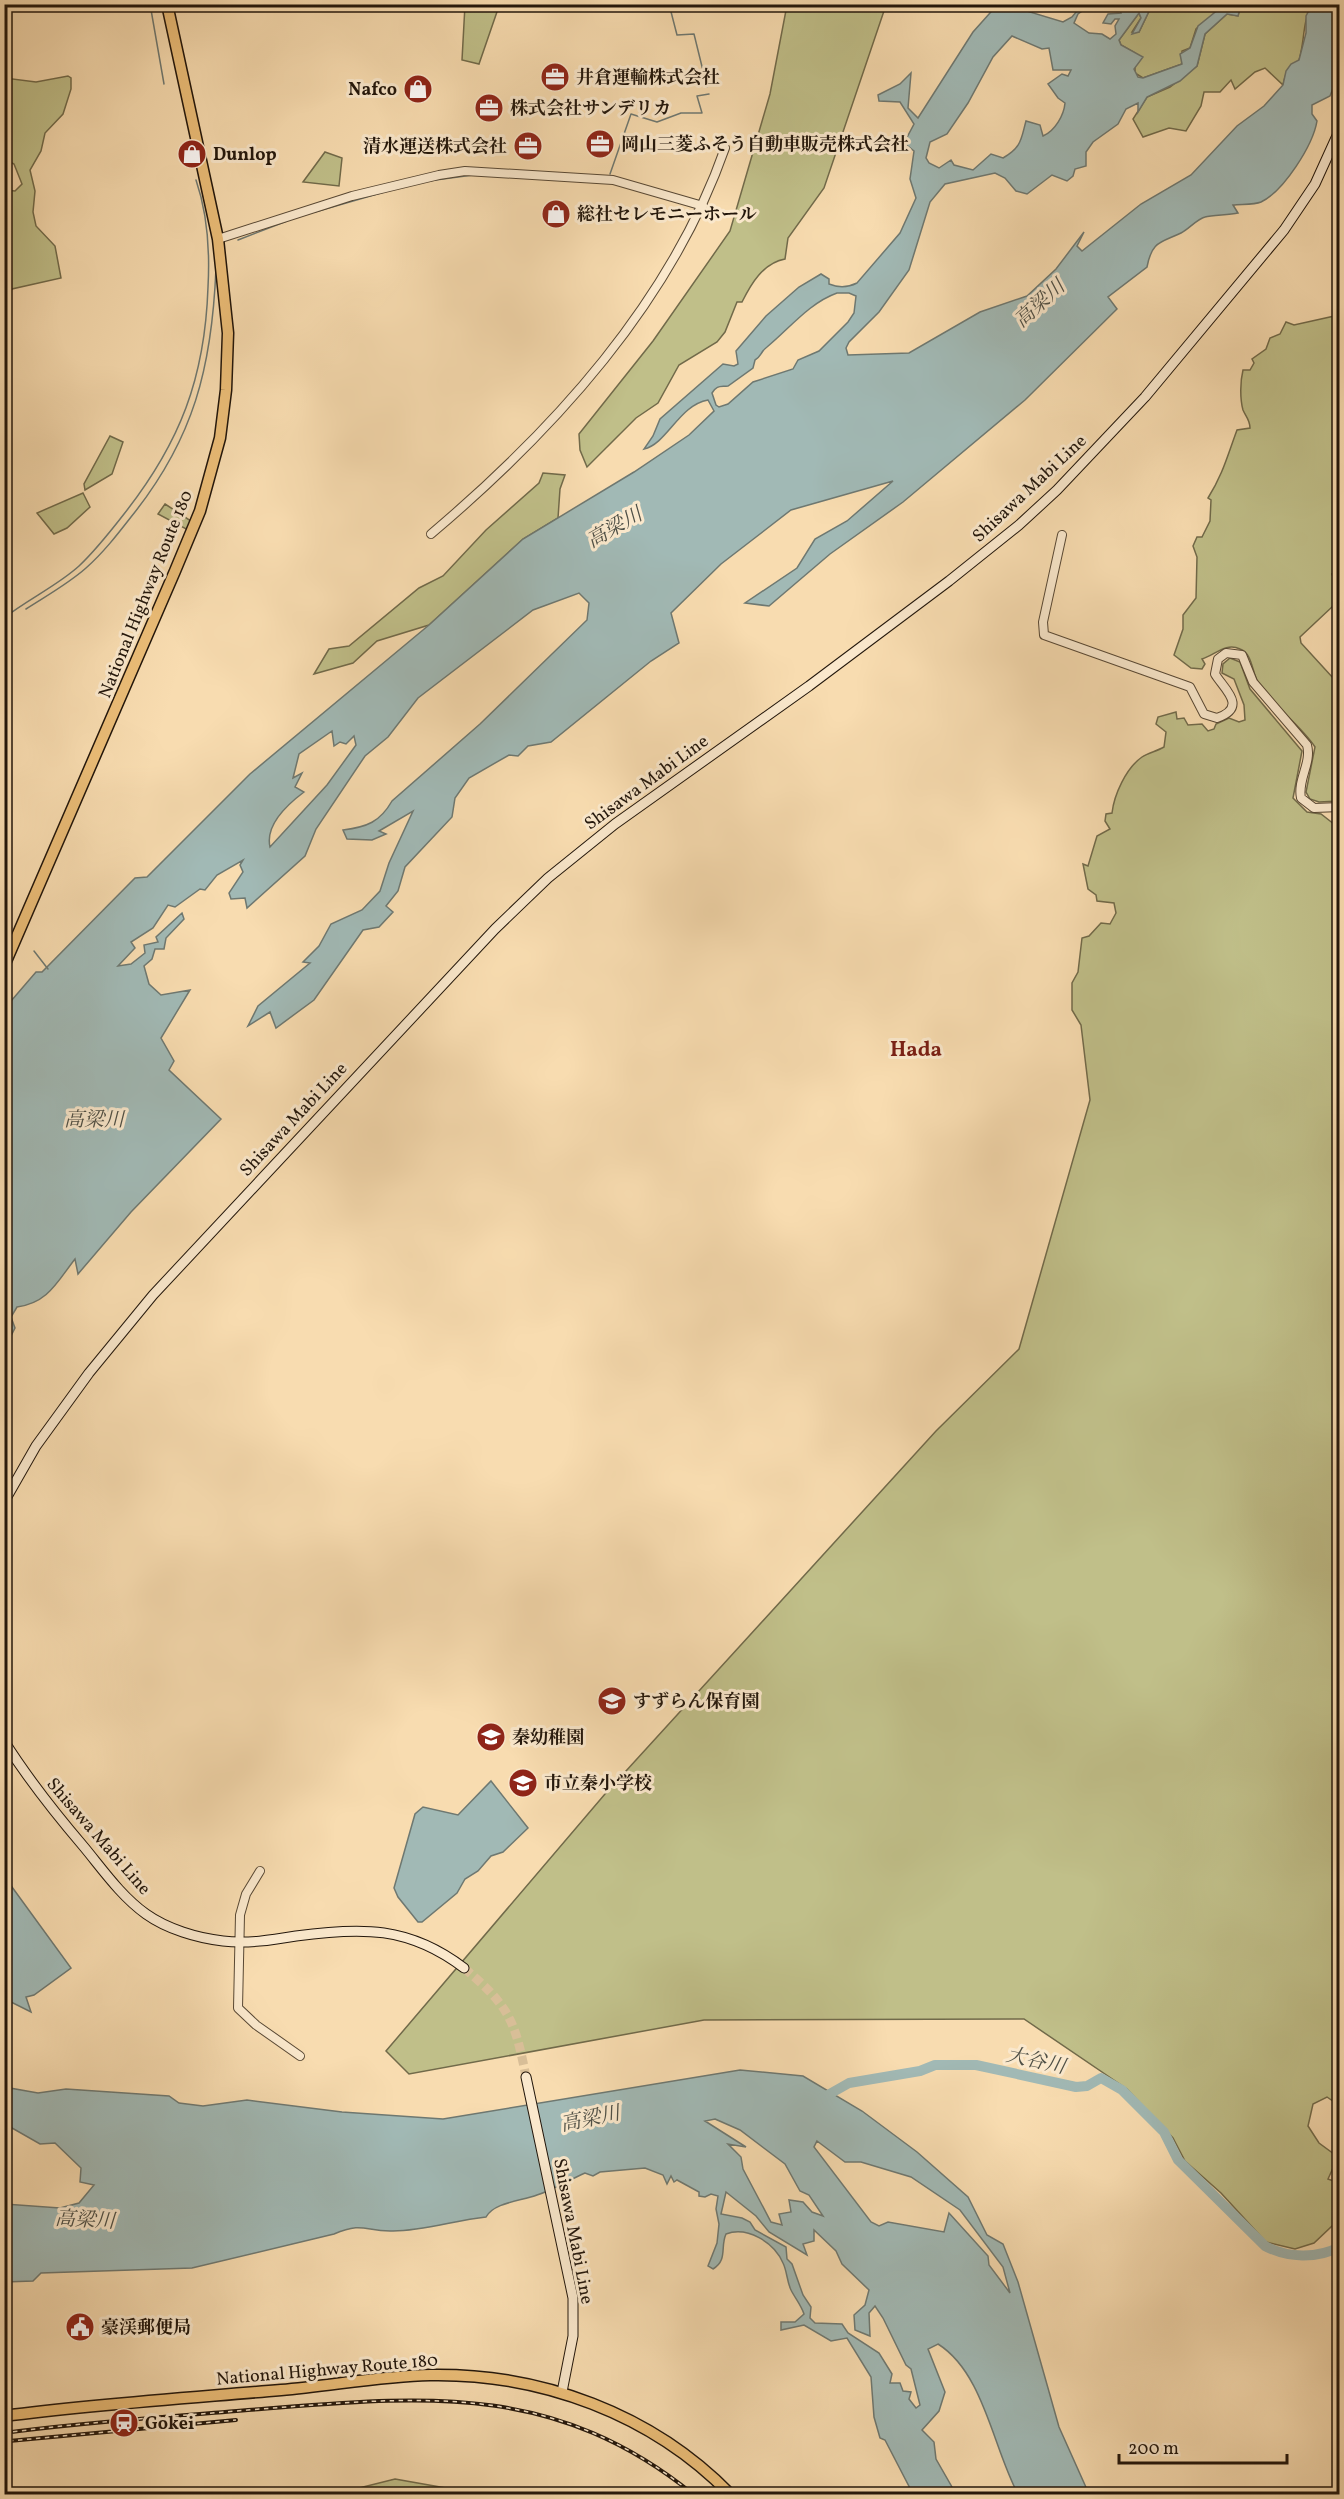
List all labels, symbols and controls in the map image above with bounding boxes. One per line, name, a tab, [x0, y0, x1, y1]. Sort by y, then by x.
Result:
office icon: 井倉運輸株式会社	[539, 61, 571, 93]
place label: 井倉運輸株式会社	[576, 66, 720, 91]
shop icon: Nafco	[402, 73, 434, 105]
place label: Nafco	[348, 78, 397, 103]
office icon: 株式会社サンデリカ	[473, 92, 505, 124]
place label: 株式会社サンデリカ	[510, 97, 671, 122]
office icon: 岡山三菱ふそう自動車販売株式会社	[584, 128, 616, 160]
office icon: 清水運送株式会社	[512, 130, 544, 162]
place label: 岡山三菱ふそう自動車販売株式会社	[621, 133, 909, 158]
place label: 清水運送株式会社	[363, 135, 507, 160]
shop icon: Dunlop	[176, 138, 208, 170]
place label: Dunlop	[213, 143, 277, 168]
shop icon: 総社セレモニーホール	[540, 198, 572, 230]
place label: 総社セレモニーホール	[577, 203, 757, 228]
water label: 高梁川	[1009, 273, 1073, 335]
street label: Shisawa Mabi Line	[967, 429, 1093, 549]
street label: National Highway Route 180	[93, 487, 200, 702]
water label: 高梁川	[582, 501, 650, 556]
street label: Shisawa Mabi Line	[580, 730, 714, 837]
district label: Hada	[890, 1036, 942, 1065]
street label: Shisawa Mabi Line	[234, 1057, 354, 1183]
water label: 高梁川	[64, 1107, 126, 1135]
school or university icon: すずらん保育園	[596, 1685, 628, 1717]
place label: すずらん保育園	[633, 1690, 759, 1715]
school or university icon: 秦幼稚園	[475, 1721, 507, 1753]
place label: 秦幼稚園	[512, 1726, 584, 1751]
school or university icon: 市立秦小学校	[507, 1767, 539, 1799]
place label: 市立秦小学校	[544, 1772, 652, 1797]
street label: Shisawa Mabi Line	[40, 1773, 156, 1901]
water label: 大谷川	[1003, 2042, 1070, 2082]
water label: 高梁川	[558, 2100, 625, 2140]
street label: Shisawa Mabi Line	[546, 2156, 599, 2306]
water label: 高梁川	[54, 2205, 118, 2237]
public building icon: 豪渓郵便局	[64, 2311, 96, 2343]
place label: 豪渓郵便局	[101, 2316, 191, 2341]
street label: National Highway Route 180	[215, 2348, 439, 2393]
station icon: Gokei	[108, 2407, 140, 2439]
place label: Gokei	[145, 2412, 194, 2437]
scale bar	[1119, 2427, 1287, 2465]
text: 200 m	[1128, 2437, 1179, 2462]

